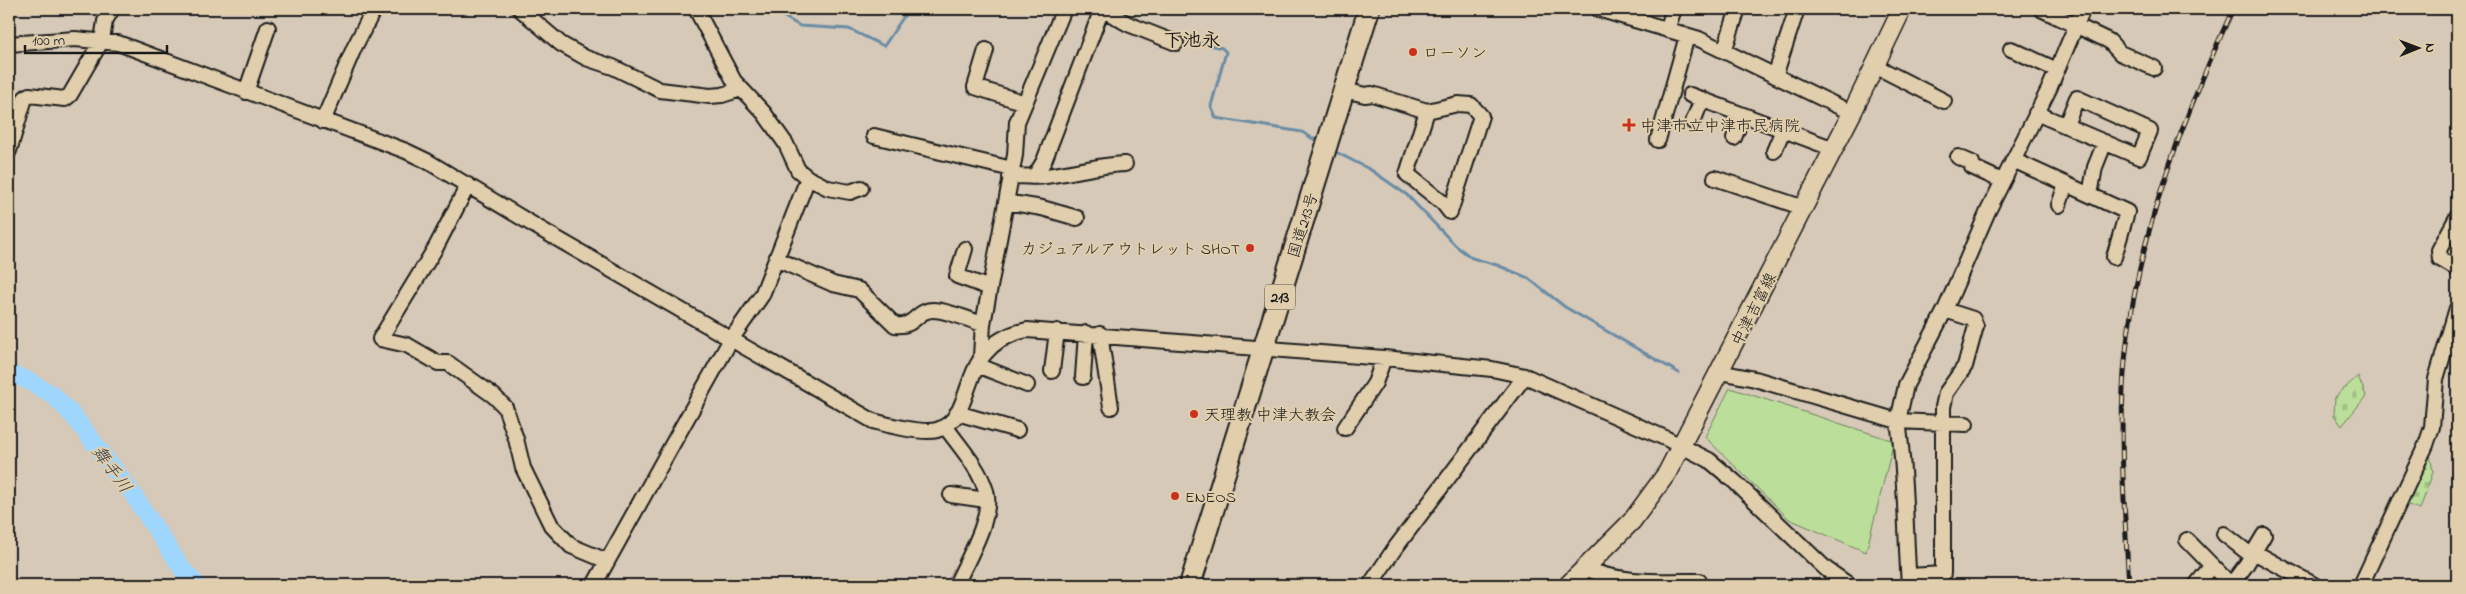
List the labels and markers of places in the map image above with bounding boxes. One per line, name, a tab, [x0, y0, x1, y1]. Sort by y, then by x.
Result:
place label: ローソン	[1423, 42, 1487, 66]
marker: ローソン	[1407, 46, 1419, 58]
place label: 中津市立中津市民病院	[1640, 115, 1800, 139]
marker: 中津市立中津市民病院	[1622, 118, 1636, 132]
place label: カジュアルアウトレット SHOT	[1021, 238, 1240, 262]
marker: カジュアルアウトレット SHOT	[1244, 242, 1256, 254]
place label: 天理教 中津大教会	[1204, 404, 1336, 428]
marker: 天理教 中津大教会	[1188, 408, 1200, 420]
place label: ENEOS	[1185, 486, 1236, 510]
marker: ENEOS	[1169, 490, 1181, 502]

